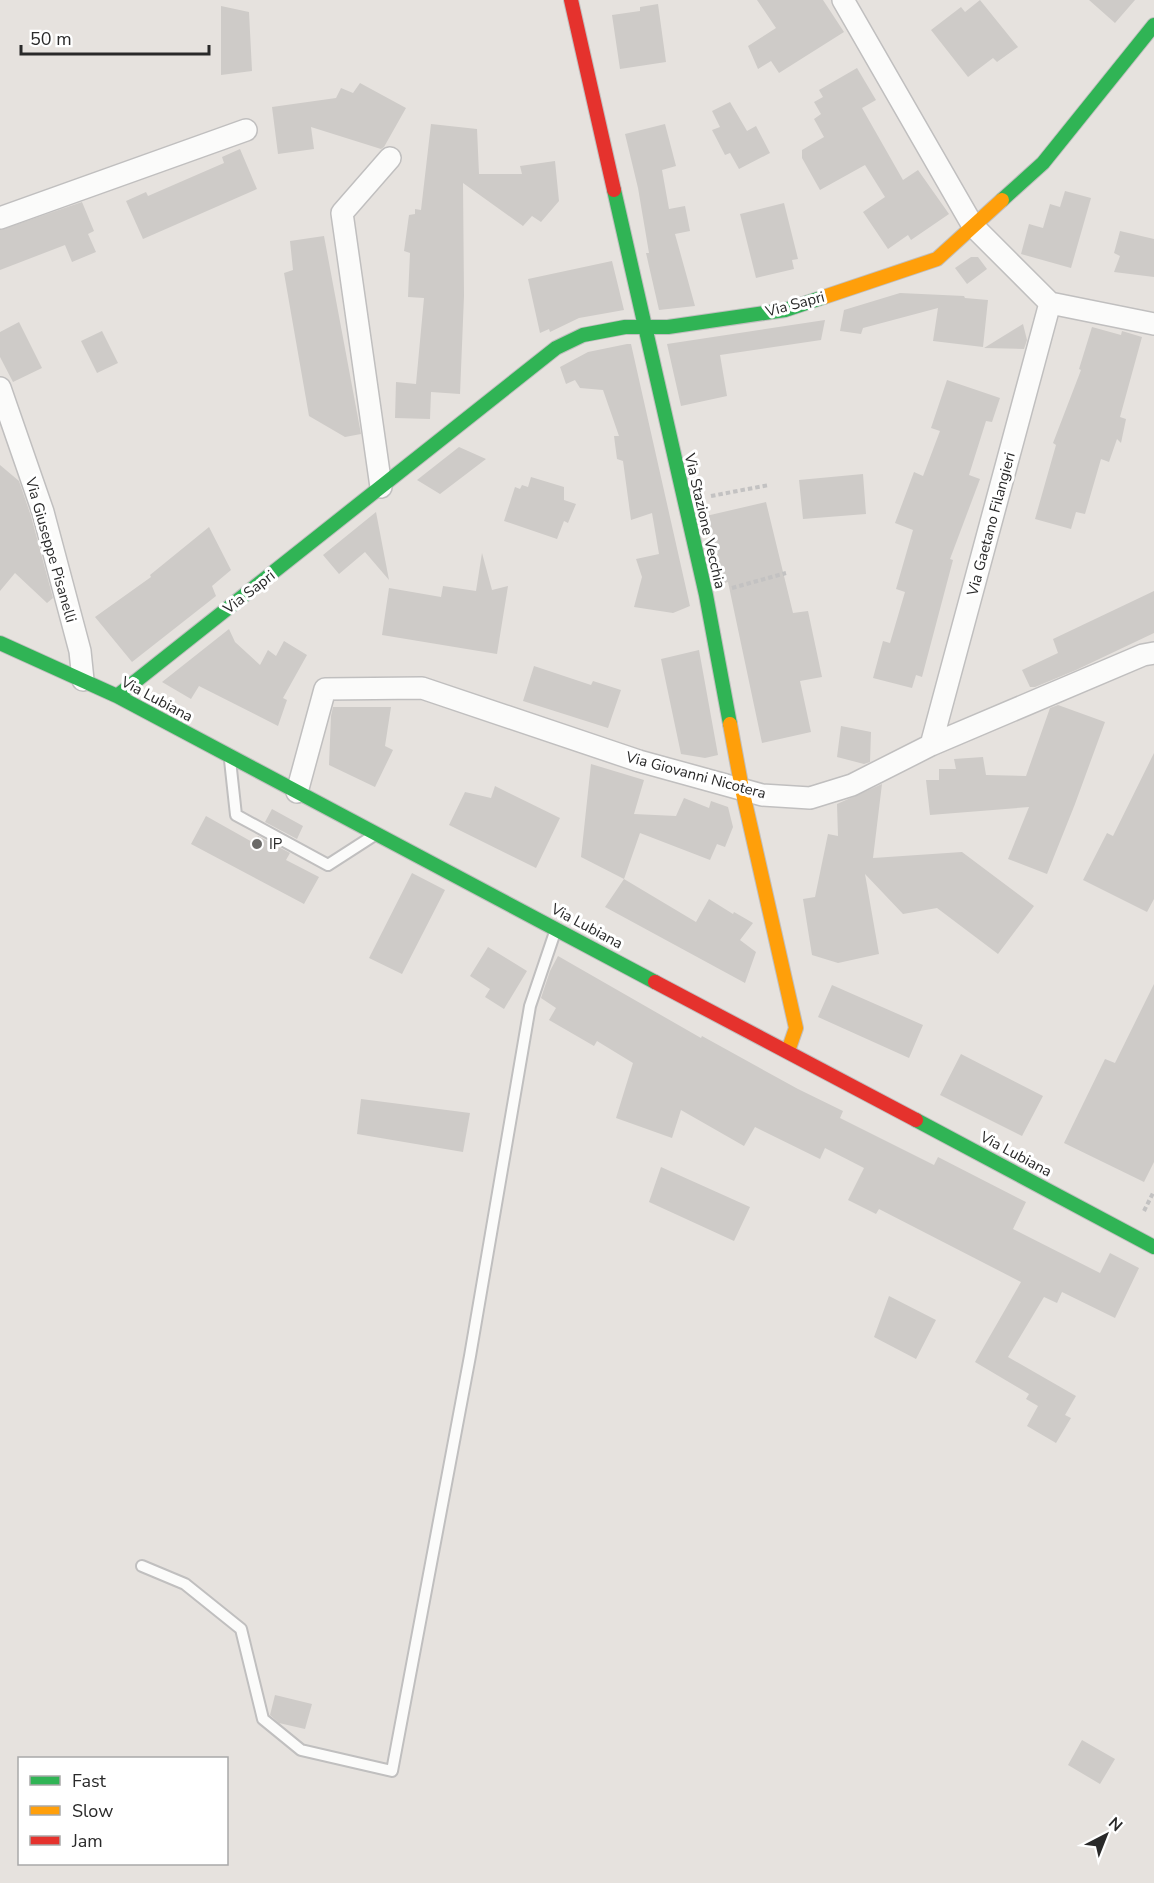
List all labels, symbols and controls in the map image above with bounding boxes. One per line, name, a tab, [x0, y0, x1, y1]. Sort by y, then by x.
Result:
scale bar	[21, 18, 208, 56]
text: 50 m	[30, 27, 72, 51]
street label: Via Sapri	[762, 287, 827, 322]
street label: Via Stazione Vecchia	[679, 450, 730, 591]
street label: Via Gaetano Filangieri	[962, 450, 1020, 599]
street label: Via Giuseppe Pisanelli	[20, 474, 81, 625]
street label: Via Sapri	[218, 566, 279, 619]
street label: Via Lubiana	[117, 671, 196, 726]
street label: Via Giovanni Nicotera	[623, 746, 768, 803]
place label: IP	[269, 834, 283, 854]
marker: IP	[250, 837, 264, 851]
street label: Via Lubiana	[547, 898, 626, 953]
street label: Via Lubiana	[976, 1126, 1055, 1181]
legend	[18, 1757, 228, 1865]
text: Fast	[72, 1769, 107, 1793]
text: Slow	[72, 1799, 113, 1823]
north arrow	[1076, 1805, 1136, 1865]
text: N	[1104, 1812, 1127, 1837]
text: Jam	[71, 1829, 103, 1853]

